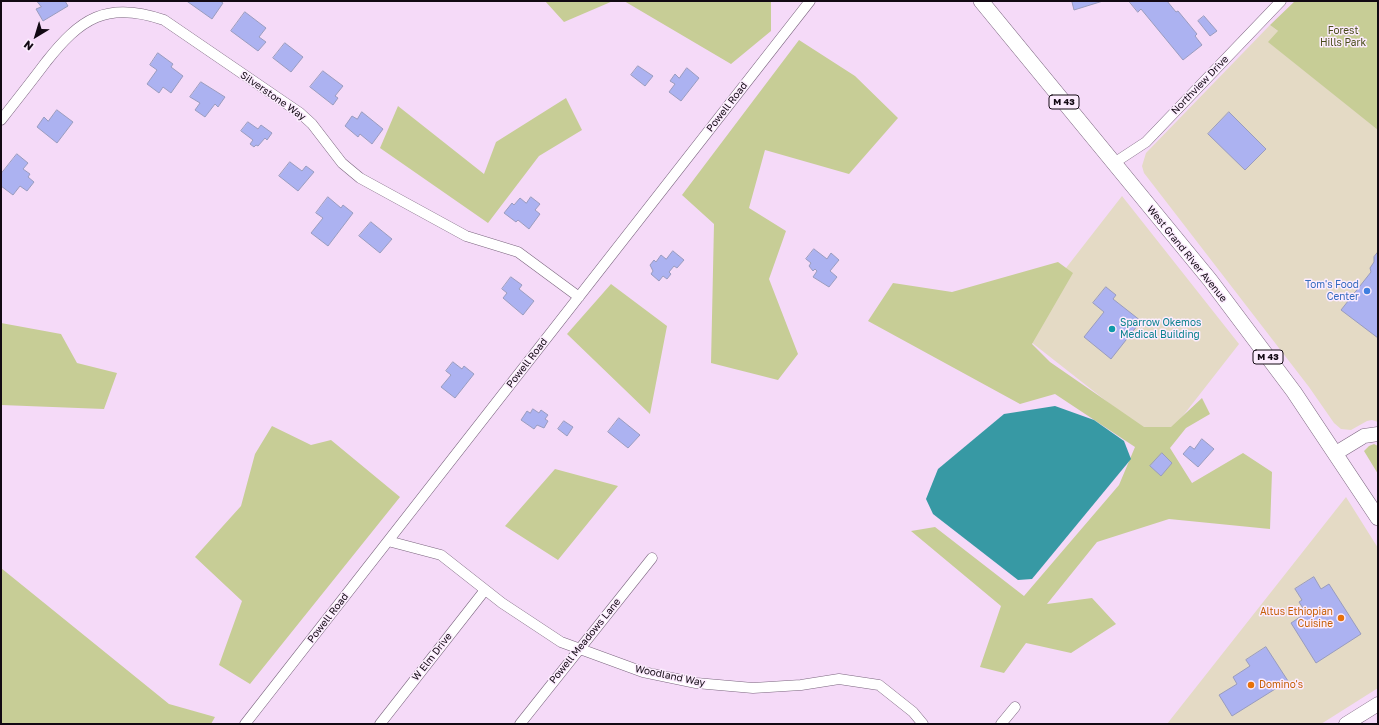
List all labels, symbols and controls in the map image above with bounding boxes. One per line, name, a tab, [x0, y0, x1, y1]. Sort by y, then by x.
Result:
north arrow	[16, 16, 56, 56]
park label: Forest Hills Park	[1320, 25, 1366, 48]
text: N	[21, 38, 36, 54]
street label: Northview Drive	[1169, 53, 1231, 117]
street label: Silverstone Way	[238, 69, 308, 123]
street label: Powell Road	[704, 80, 750, 134]
road number: M 43	[1049, 95, 1079, 109]
street label: West Grand River Avenue	[1144, 203, 1230, 305]
place label: Tom's Food Center	[1305, 279, 1359, 302]
marker: Tom's Food Center	[1362, 286, 1372, 296]
place label: Sparrow Okemos Medical Building	[1120, 317, 1201, 340]
marker: Sparrow Okemos Medical Building	[1107, 324, 1117, 334]
street label: Powell Road	[504, 336, 550, 390]
road number: M 43	[1253, 350, 1283, 364]
street label: Powell Road	[305, 591, 351, 645]
street label: Powell Meadows Lane	[547, 596, 623, 686]
place label: Altus Ethiopian Cuisine	[1260, 606, 1333, 630]
marker: Altus Ethiopian Cuisine	[1336, 613, 1346, 623]
street label: W Elm Drive	[410, 631, 454, 683]
street label: Woodland Way	[634, 663, 706, 689]
place label: Domino's	[1259, 679, 1303, 691]
marker: Domino's	[1246, 680, 1256, 690]

